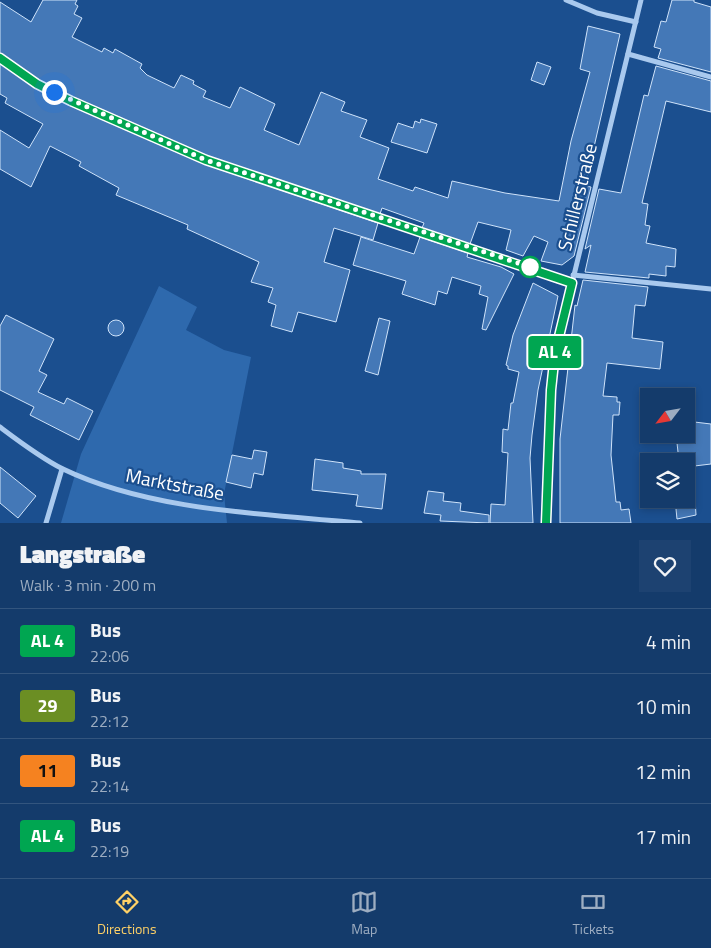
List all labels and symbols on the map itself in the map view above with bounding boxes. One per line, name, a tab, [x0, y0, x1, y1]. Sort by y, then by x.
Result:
your location	[42, 80, 67, 105]
street label: Schillerstraße	[549, 140, 604, 254]
unlabelled marker	[519, 256, 541, 278]
line badge: AL 4	[520, 336, 590, 368]
north arrow	[640, 388, 695, 442]
street label: Marktstraße	[123, 460, 227, 507]

